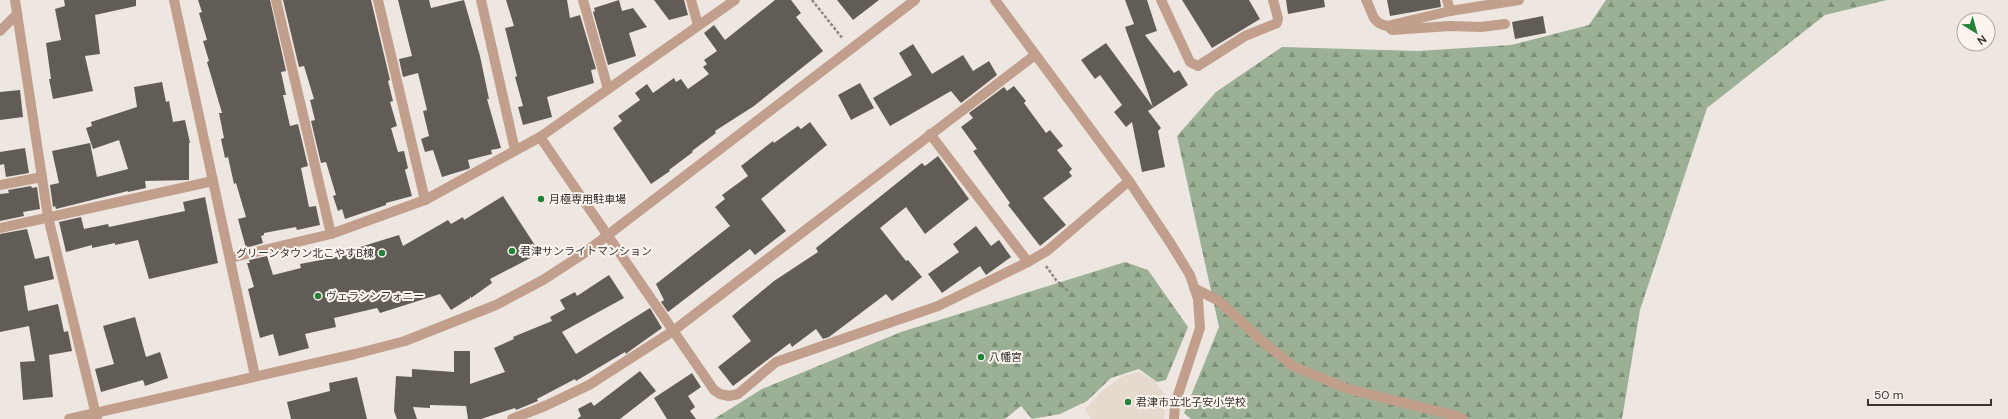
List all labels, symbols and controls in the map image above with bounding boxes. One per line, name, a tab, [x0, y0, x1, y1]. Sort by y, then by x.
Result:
north arrow	[1956, 12, 1996, 52]
text: N	[1975, 32, 1989, 48]
place label: 月極専用駐車場	[549, 192, 626, 206]
marker: 月極専用駐車場	[536, 194, 546, 204]
place label: 君津サンライトマンション	[520, 244, 652, 258]
place label: グリーンタウン北こやすB棟	[236, 246, 374, 260]
marker: 君津サンライトマンション	[507, 246, 517, 256]
marker: グリーンタウン北こやすB棟	[377, 248, 387, 258]
place label: ヴェラシンフォニー	[326, 289, 424, 303]
marker: ヴェラシンフォニー	[313, 291, 323, 301]
place label: 八幡宮	[989, 350, 1022, 364]
marker: 八幡宮	[976, 352, 986, 362]
scale bar	[1868, 381, 1991, 407]
text: 50 m	[1874, 387, 1903, 403]
place label: 君津市立北子安小学校	[1136, 395, 1246, 409]
marker: 君津市立北子安小学校	[1123, 397, 1133, 407]

